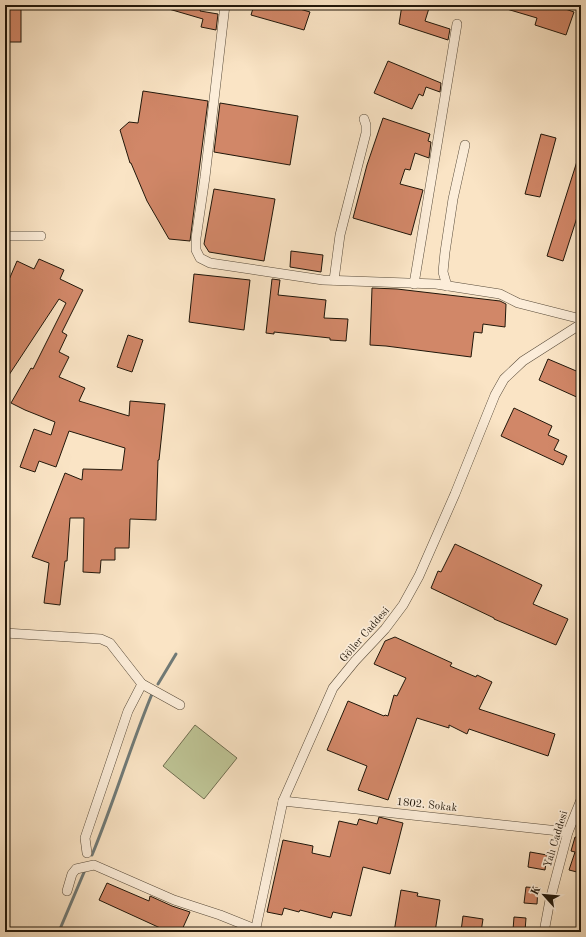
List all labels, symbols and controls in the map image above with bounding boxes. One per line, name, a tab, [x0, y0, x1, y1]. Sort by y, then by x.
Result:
street label: Göller Caddesi	[338, 605, 392, 665]
street label: 1802. Sokak	[396, 797, 458, 814]
street label: Yalı Caddesi	[543, 810, 570, 869]
north arrow	[524, 875, 564, 915]
text: K	[530, 884, 543, 897]

